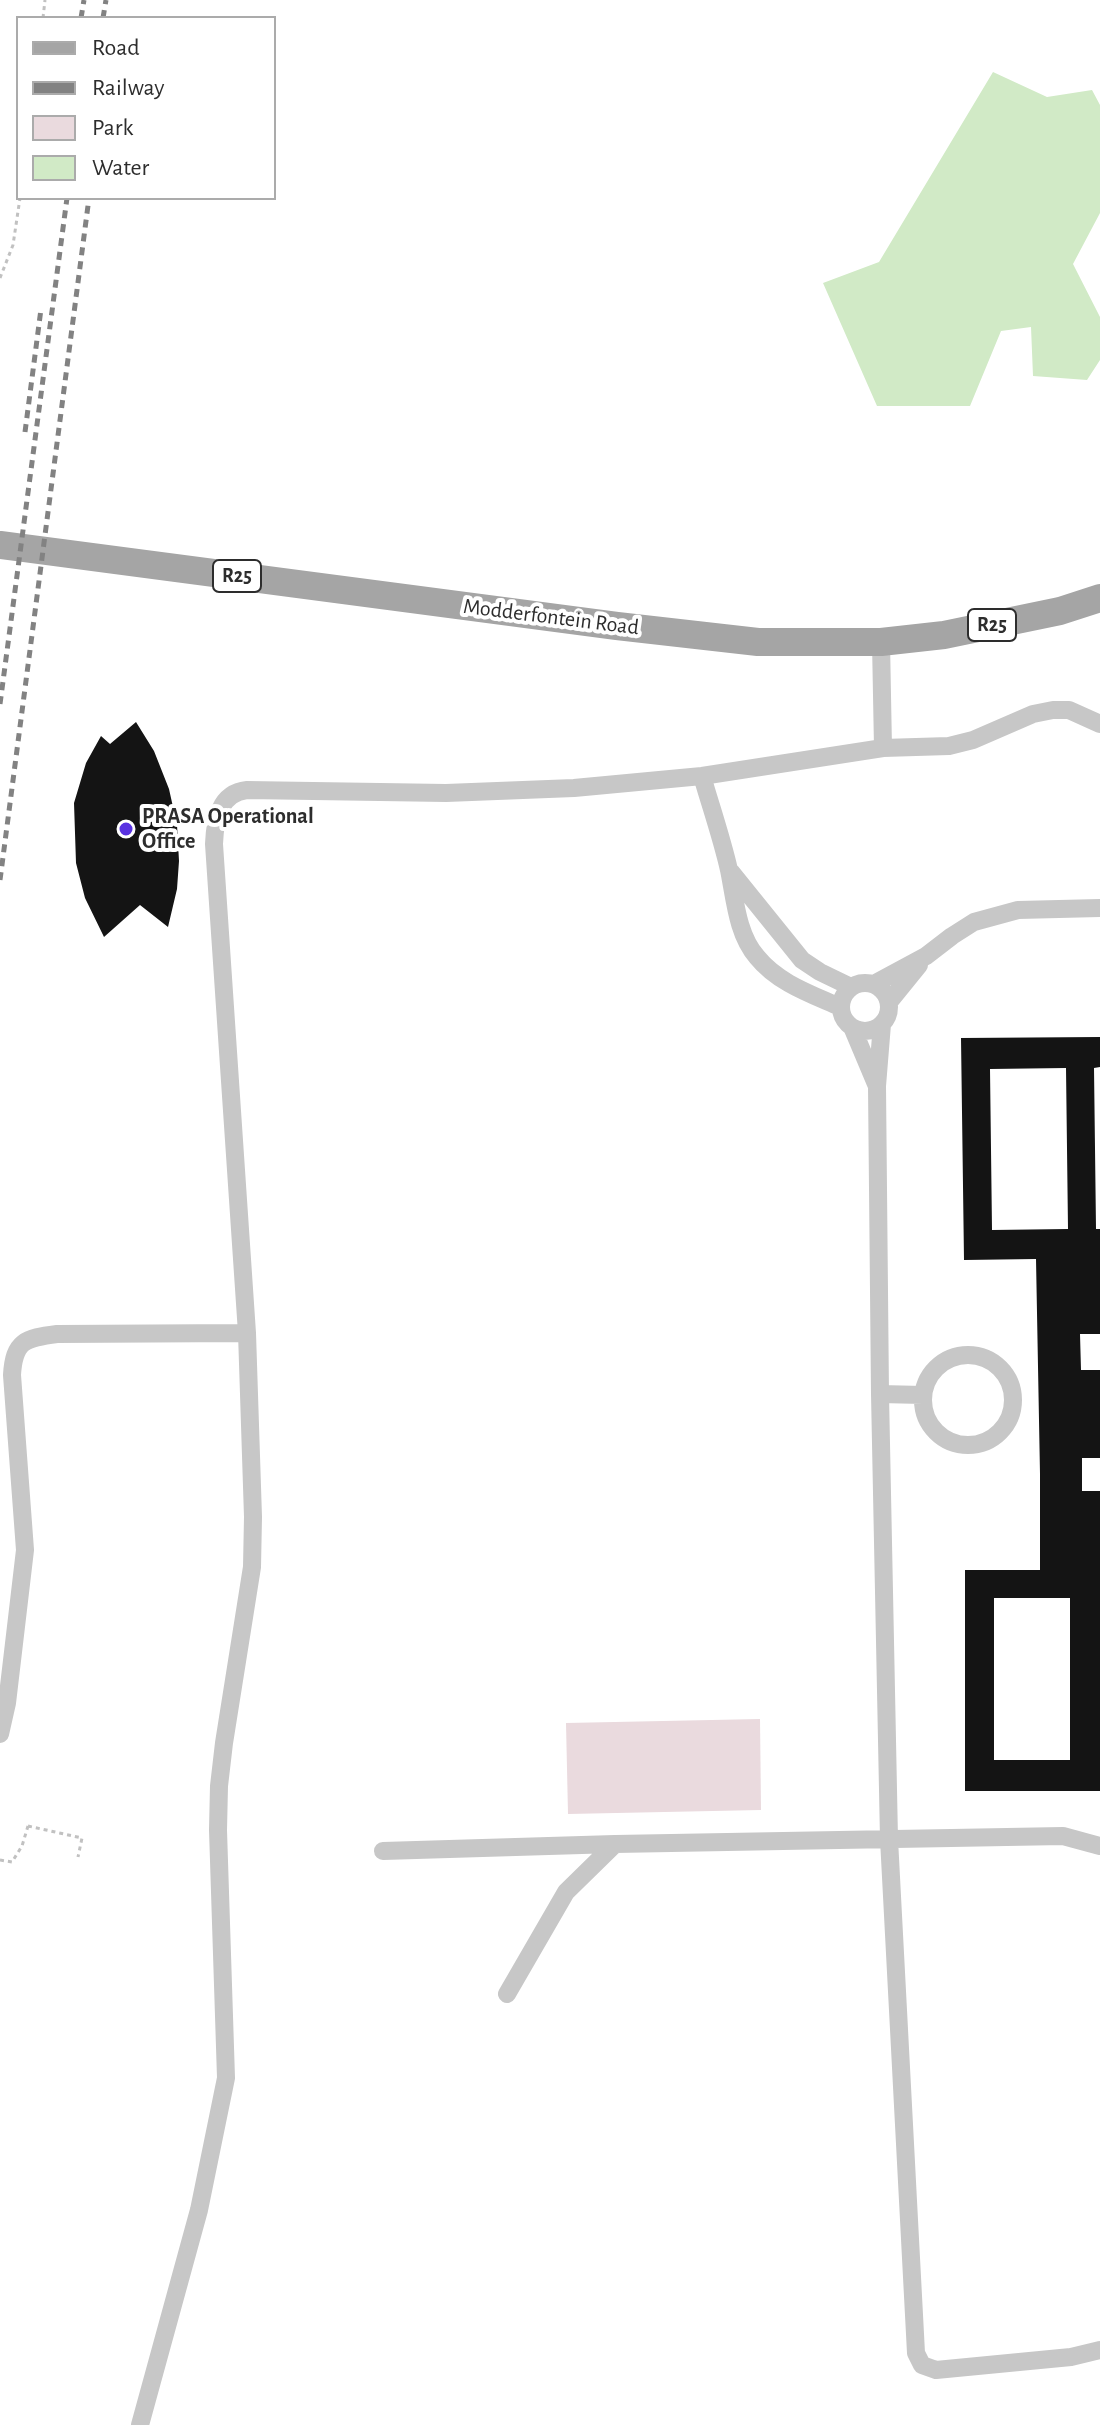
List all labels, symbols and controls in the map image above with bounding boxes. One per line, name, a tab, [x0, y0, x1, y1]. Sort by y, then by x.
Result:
legend	[16, 16, 276, 200]
text: Road	[92, 36, 140, 60]
text: Railway	[92, 76, 164, 100]
text: Park	[92, 116, 133, 140]
text: Water	[92, 156, 149, 180]
road number: R25	[213, 560, 261, 592]
street label: Modderfontein Road	[462, 593, 640, 641]
road number: R25	[968, 609, 1016, 641]
place label: PRASA Operational Office	[142, 803, 314, 854]
marker: PRASA Operational Office	[117, 820, 135, 838]

